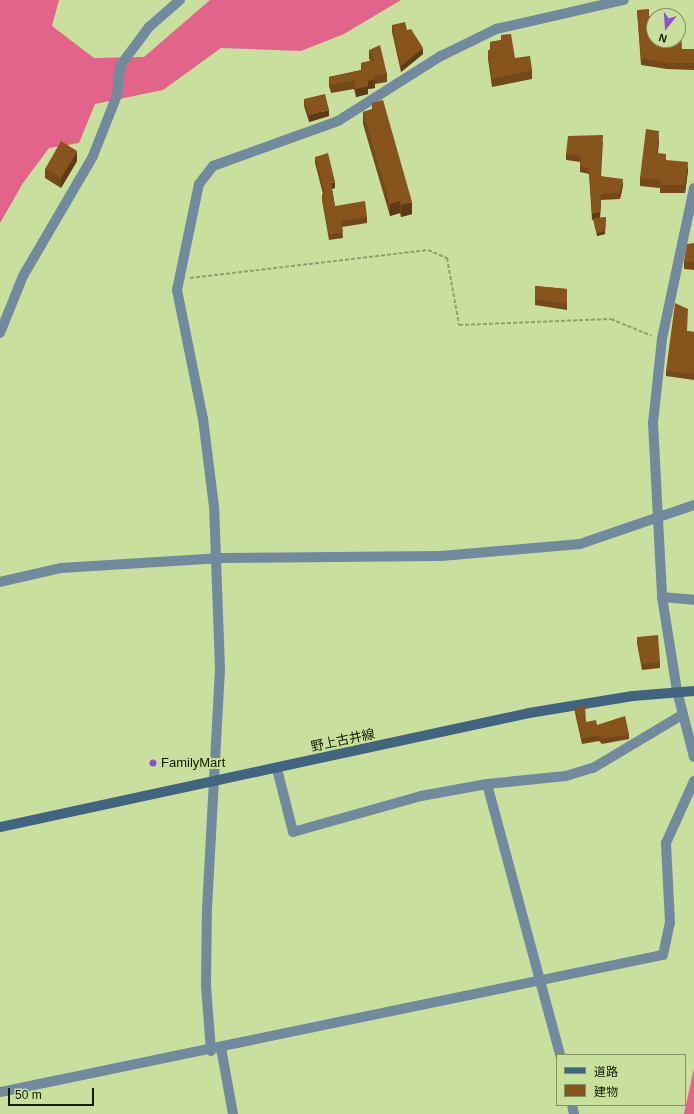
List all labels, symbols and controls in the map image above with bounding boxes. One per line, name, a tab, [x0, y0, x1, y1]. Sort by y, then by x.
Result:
north arrow	[646, 8, 686, 48]
text: N	[657, 32, 668, 45]
street label: 野上古井線	[310, 727, 376, 755]
place label: FamilyMart	[161, 755, 225, 771]
marker: FamilyMart	[148, 758, 158, 768]
legend	[556, 1054, 686, 1106]
text: 道路	[594, 1065, 618, 1079]
scale bar	[10, 1080, 96, 1106]
text: 建物	[594, 1085, 618, 1099]
text: 50 m	[15, 1088, 42, 1102]

